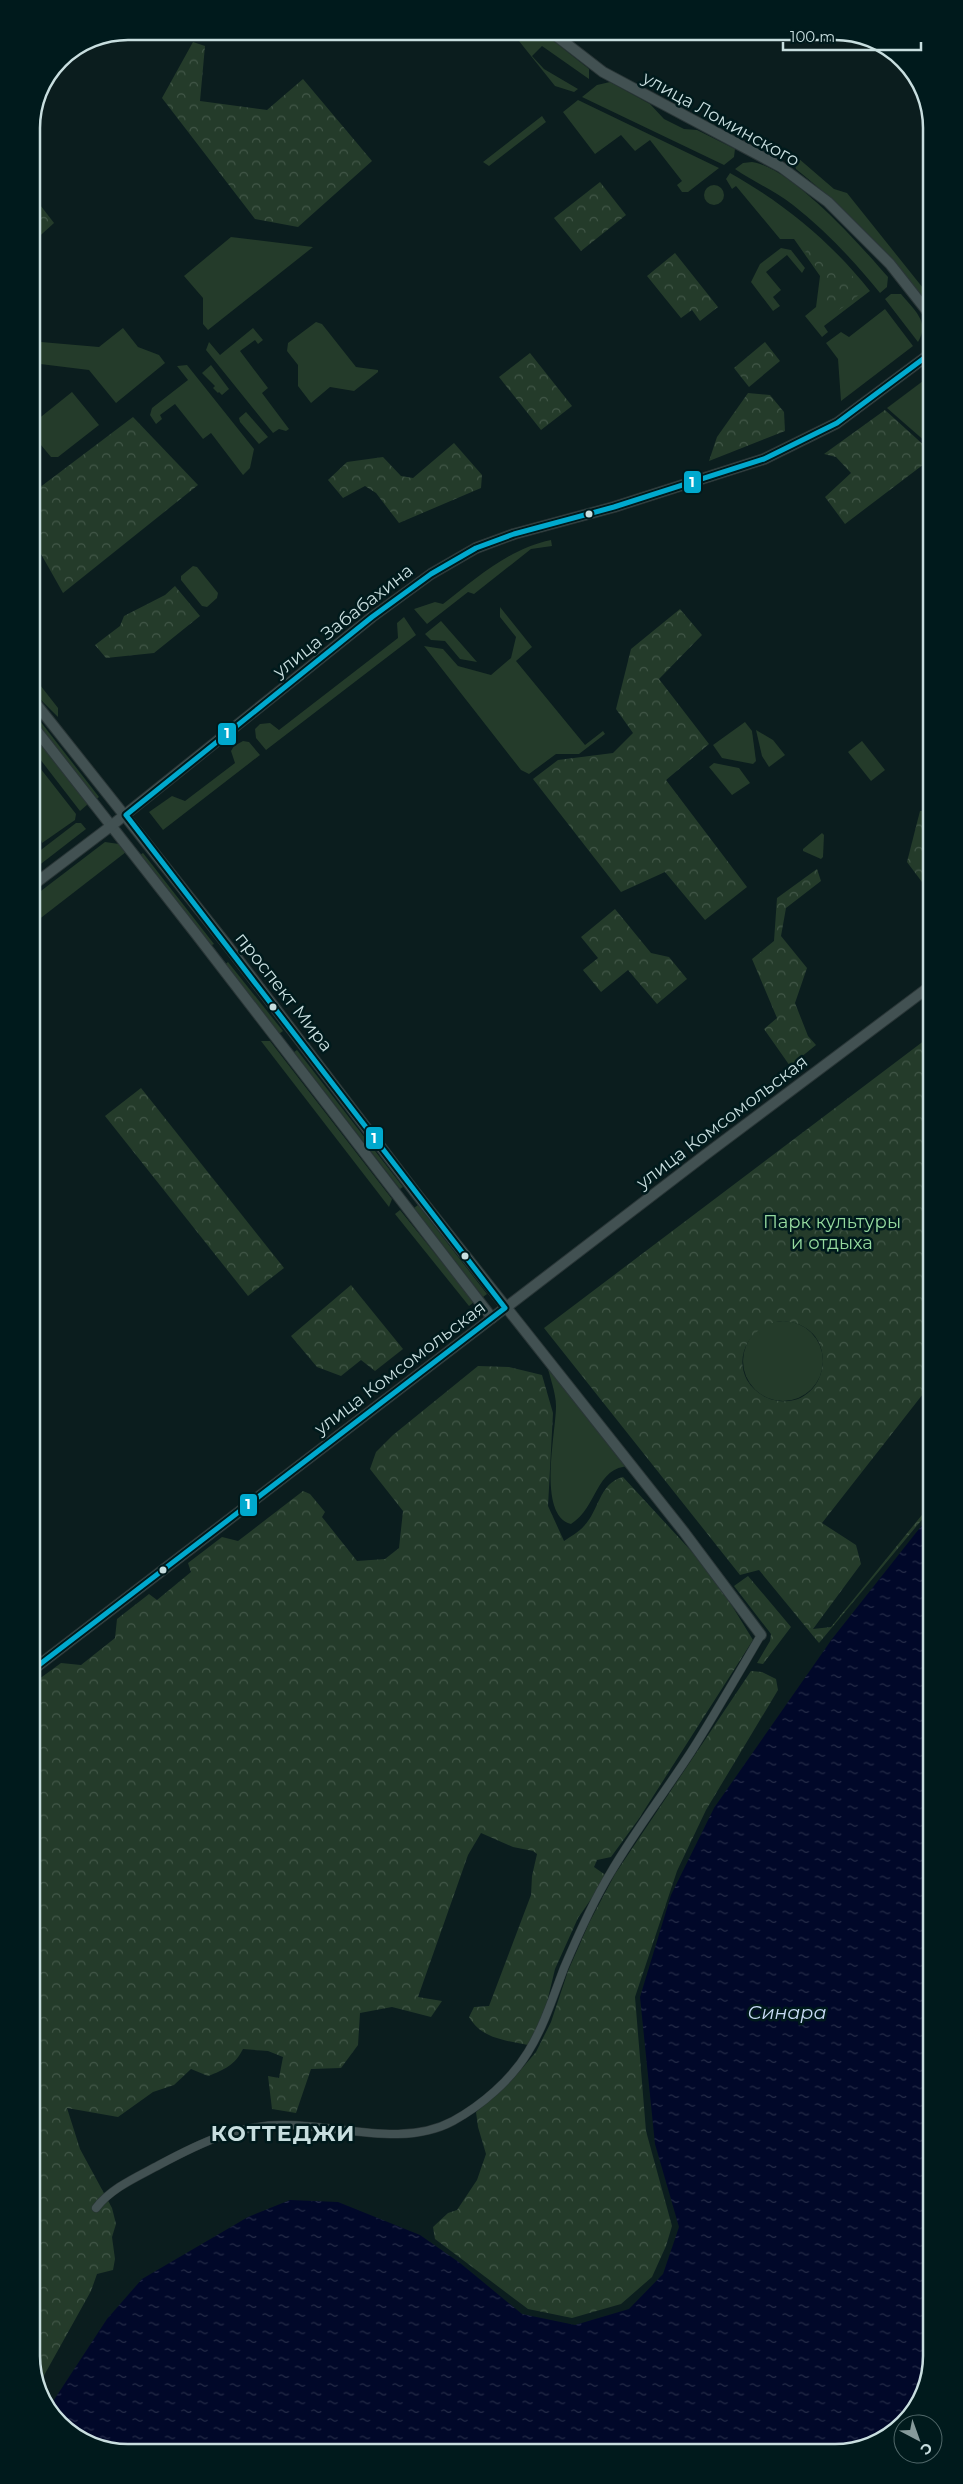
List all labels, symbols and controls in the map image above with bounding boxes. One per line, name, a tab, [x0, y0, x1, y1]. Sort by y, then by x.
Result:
scale bar	[783, 20, 920, 52]
text: 100 m	[790, 27, 835, 46]
street label: улица Ломинского	[638, 66, 804, 171]
line badge: 1	[683, 470, 702, 494]
text: 1	[689, 473, 695, 491]
unlabelled marker	[584, 509, 594, 519]
street label: улица Забабахина	[268, 559, 417, 683]
line badge: 1	[217, 722, 237, 746]
text: 1	[224, 724, 230, 742]
street label: проспект Мира	[231, 928, 337, 1056]
unlabelled marker	[268, 1002, 278, 1012]
street label: улица Комсомольская	[631, 1050, 812, 1194]
line badge: 1	[365, 1126, 384, 1150]
text: 1	[371, 1129, 377, 1147]
park label: Парк культуры и отдыха	[763, 1211, 901, 1254]
unlabelled marker	[460, 1251, 470, 1261]
street label: улица Комсомольская	[309, 1296, 490, 1440]
line badge: 1	[239, 1493, 258, 1517]
text: 1	[245, 1495, 251, 1513]
unlabelled marker	[158, 1565, 168, 1575]
water label: Синара	[747, 2001, 827, 2024]
district label: КОТТЕДЖИ	[211, 2120, 355, 2147]
north arrow	[893, 2414, 943, 2464]
text: С	[917, 2439, 936, 2459]

